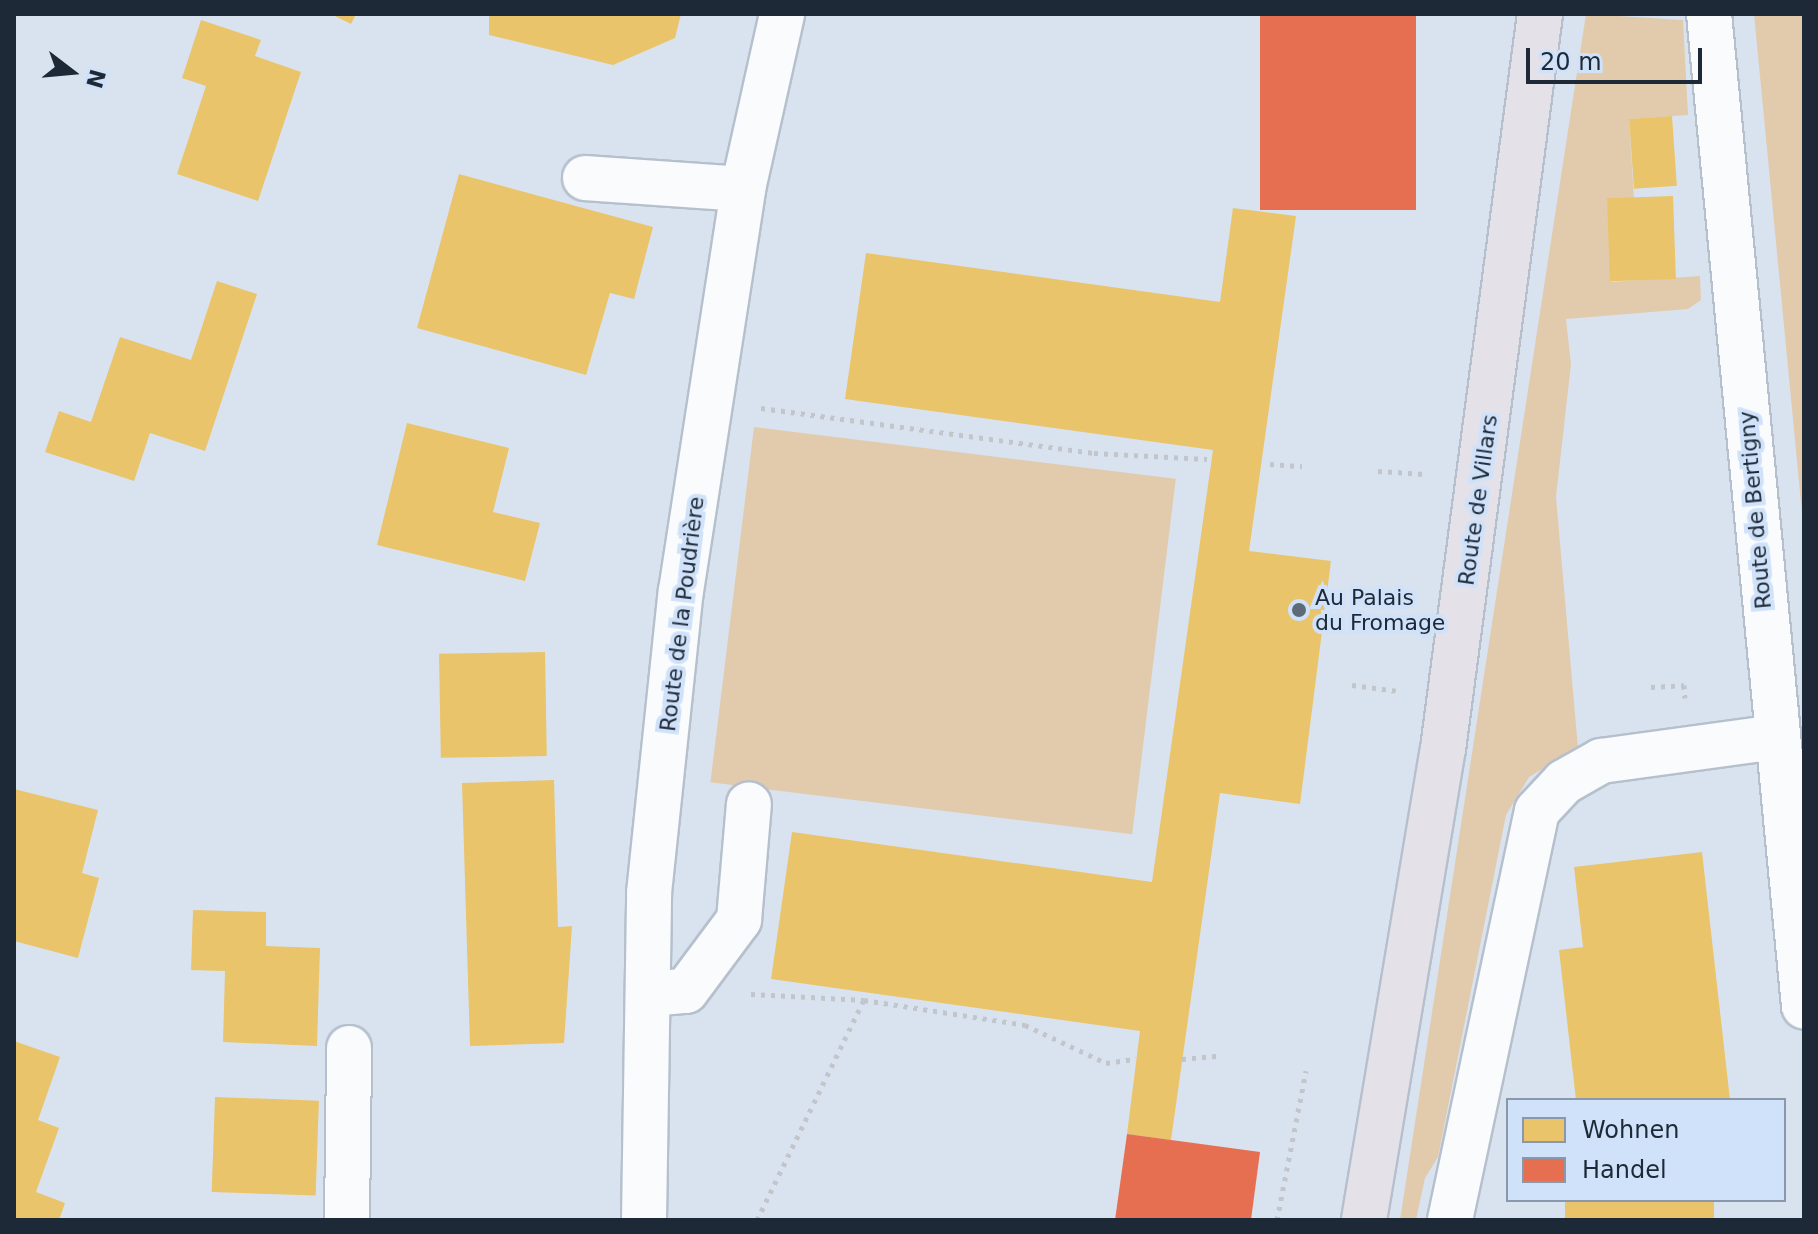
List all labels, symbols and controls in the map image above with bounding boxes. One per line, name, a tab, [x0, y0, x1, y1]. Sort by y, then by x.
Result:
north arrow	[32, 32, 112, 112]
scale bar	[1530, 32, 1706, 82]
text: 20 m	[1540, 48, 1602, 76]
text: N	[81, 66, 110, 91]
street label: Route de Bertigny	[1733, 410, 1777, 610]
street label: Route de Villars	[1453, 413, 1503, 587]
street label: Route de la Poudrière	[654, 495, 710, 733]
place label: Au Palais du Fromage	[1315, 584, 1445, 636]
marker: Au Palais du Fromage	[1290, 601, 1308, 619]
legend	[1506, 1098, 1786, 1202]
text: Wohnen	[1582, 1116, 1679, 1144]
text: Handel	[1582, 1156, 1667, 1184]

